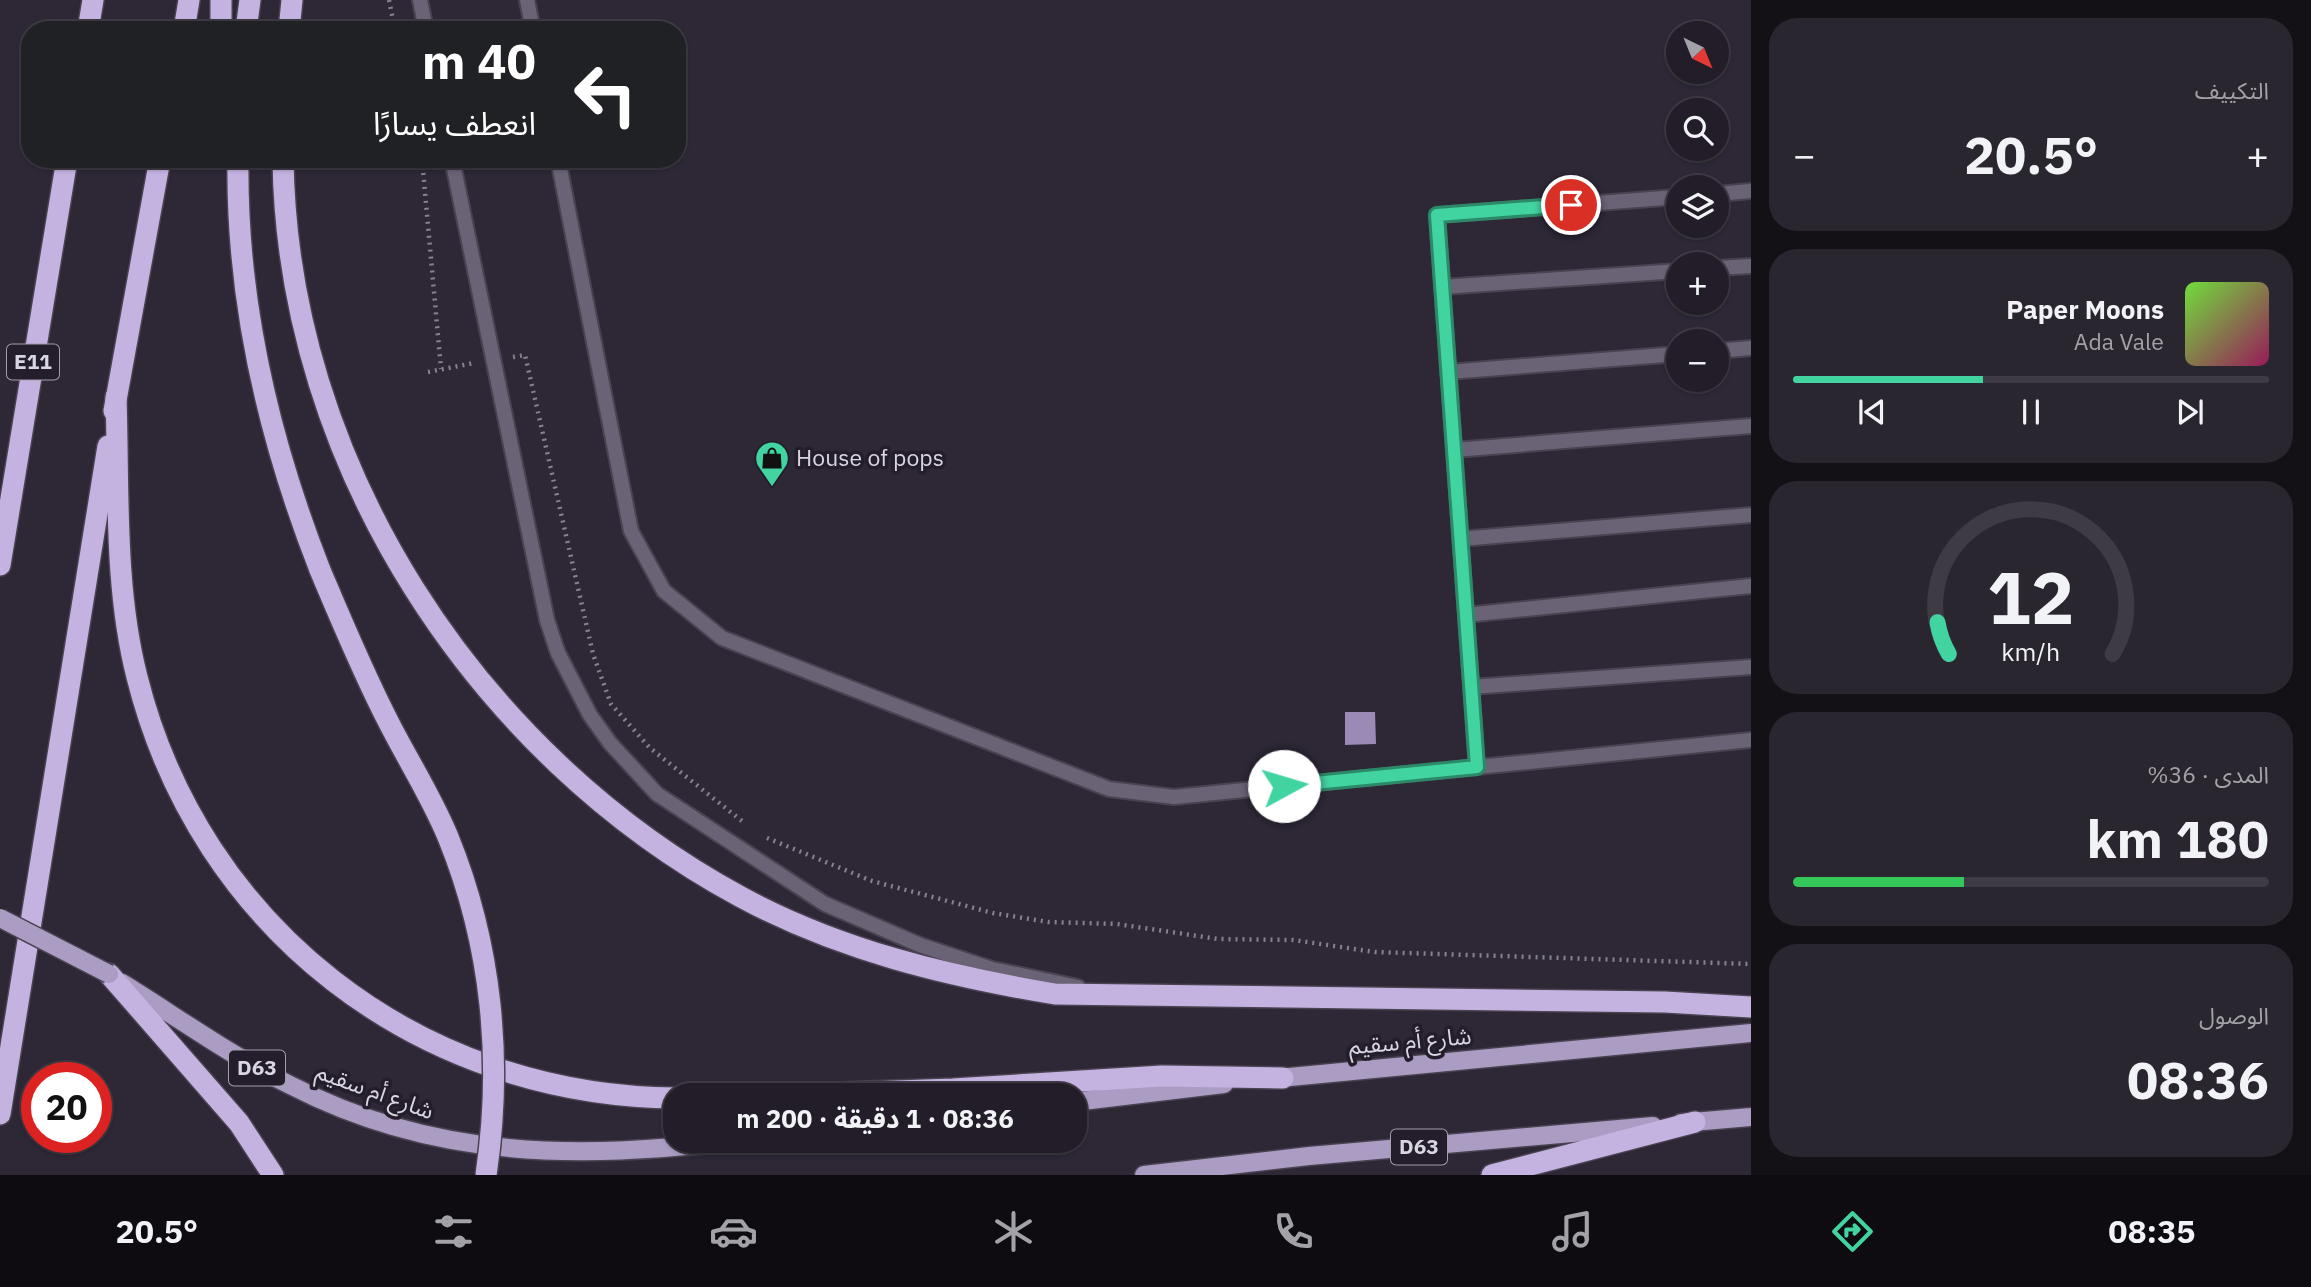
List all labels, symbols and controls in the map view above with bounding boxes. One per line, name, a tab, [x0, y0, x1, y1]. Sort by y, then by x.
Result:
north arrow	[1666, 21, 1729, 84]
map controls	[1666, 21, 1729, 392]
text: 40 m	[422, 29, 536, 92]
icon: left	[560, 49, 651, 140]
text: التكييف	[2195, 75, 2269, 105]
button: search	[1666, 98, 1729, 161]
text: انعطف يسارًا	[373, 102, 536, 144]
text: 20.5°	[1964, 121, 2098, 188]
text: −	[1793, 130, 1816, 179]
text: +	[2246, 130, 2269, 179]
pin	[1541, 175, 1601, 235]
button: layers	[1666, 175, 1729, 238]
icon: arrive	[1552, 186, 1590, 224]
button: +	[1666, 252, 1729, 315]
text: Paper Moons	[2006, 292, 2164, 326]
text: Ada Vale	[2074, 326, 2164, 356]
button: −	[1666, 329, 1729, 392]
road number: E11	[7, 344, 59, 380]
icon: previous	[1853, 393, 1891, 431]
icon: pause	[2012, 393, 2050, 431]
icon: next	[2171, 393, 2209, 431]
shop icon: House of pops	[753, 439, 791, 488]
place label: House of pops	[796, 442, 944, 472]
text: 12	[1987, 549, 2075, 644]
text: km/h	[2002, 634, 2060, 667]
position arrow	[1247, 749, 1321, 823]
text: المدى · 36%	[2147, 759, 2269, 789]
text: 180 km	[2087, 805, 2269, 872]
text: الوصول	[2199, 1000, 2269, 1030]
street label: شارع أم سقيم	[1347, 1020, 1473, 1064]
text: 08:36	[2127, 1046, 2269, 1113]
road number: D63	[229, 1050, 285, 1086]
street label: شارع أم سقيم	[311, 1055, 438, 1129]
speed limit sign: 20	[21, 1062, 112, 1153]
text: 08:36 · 1 دقيقة · 200 m	[736, 1101, 1014, 1135]
road number: D63	[1391, 1130, 1447, 1164]
icon: filters	[429, 1207, 478, 1256]
icon: car	[709, 1207, 758, 1256]
icon: climate	[989, 1207, 1038, 1256]
icon: phone	[1269, 1207, 1318, 1256]
icon: music	[1548, 1207, 1597, 1256]
icon: directions	[1828, 1207, 1877, 1256]
text: 20.5°	[116, 1210, 198, 1252]
text: 08:35	[2108, 1210, 2196, 1252]

